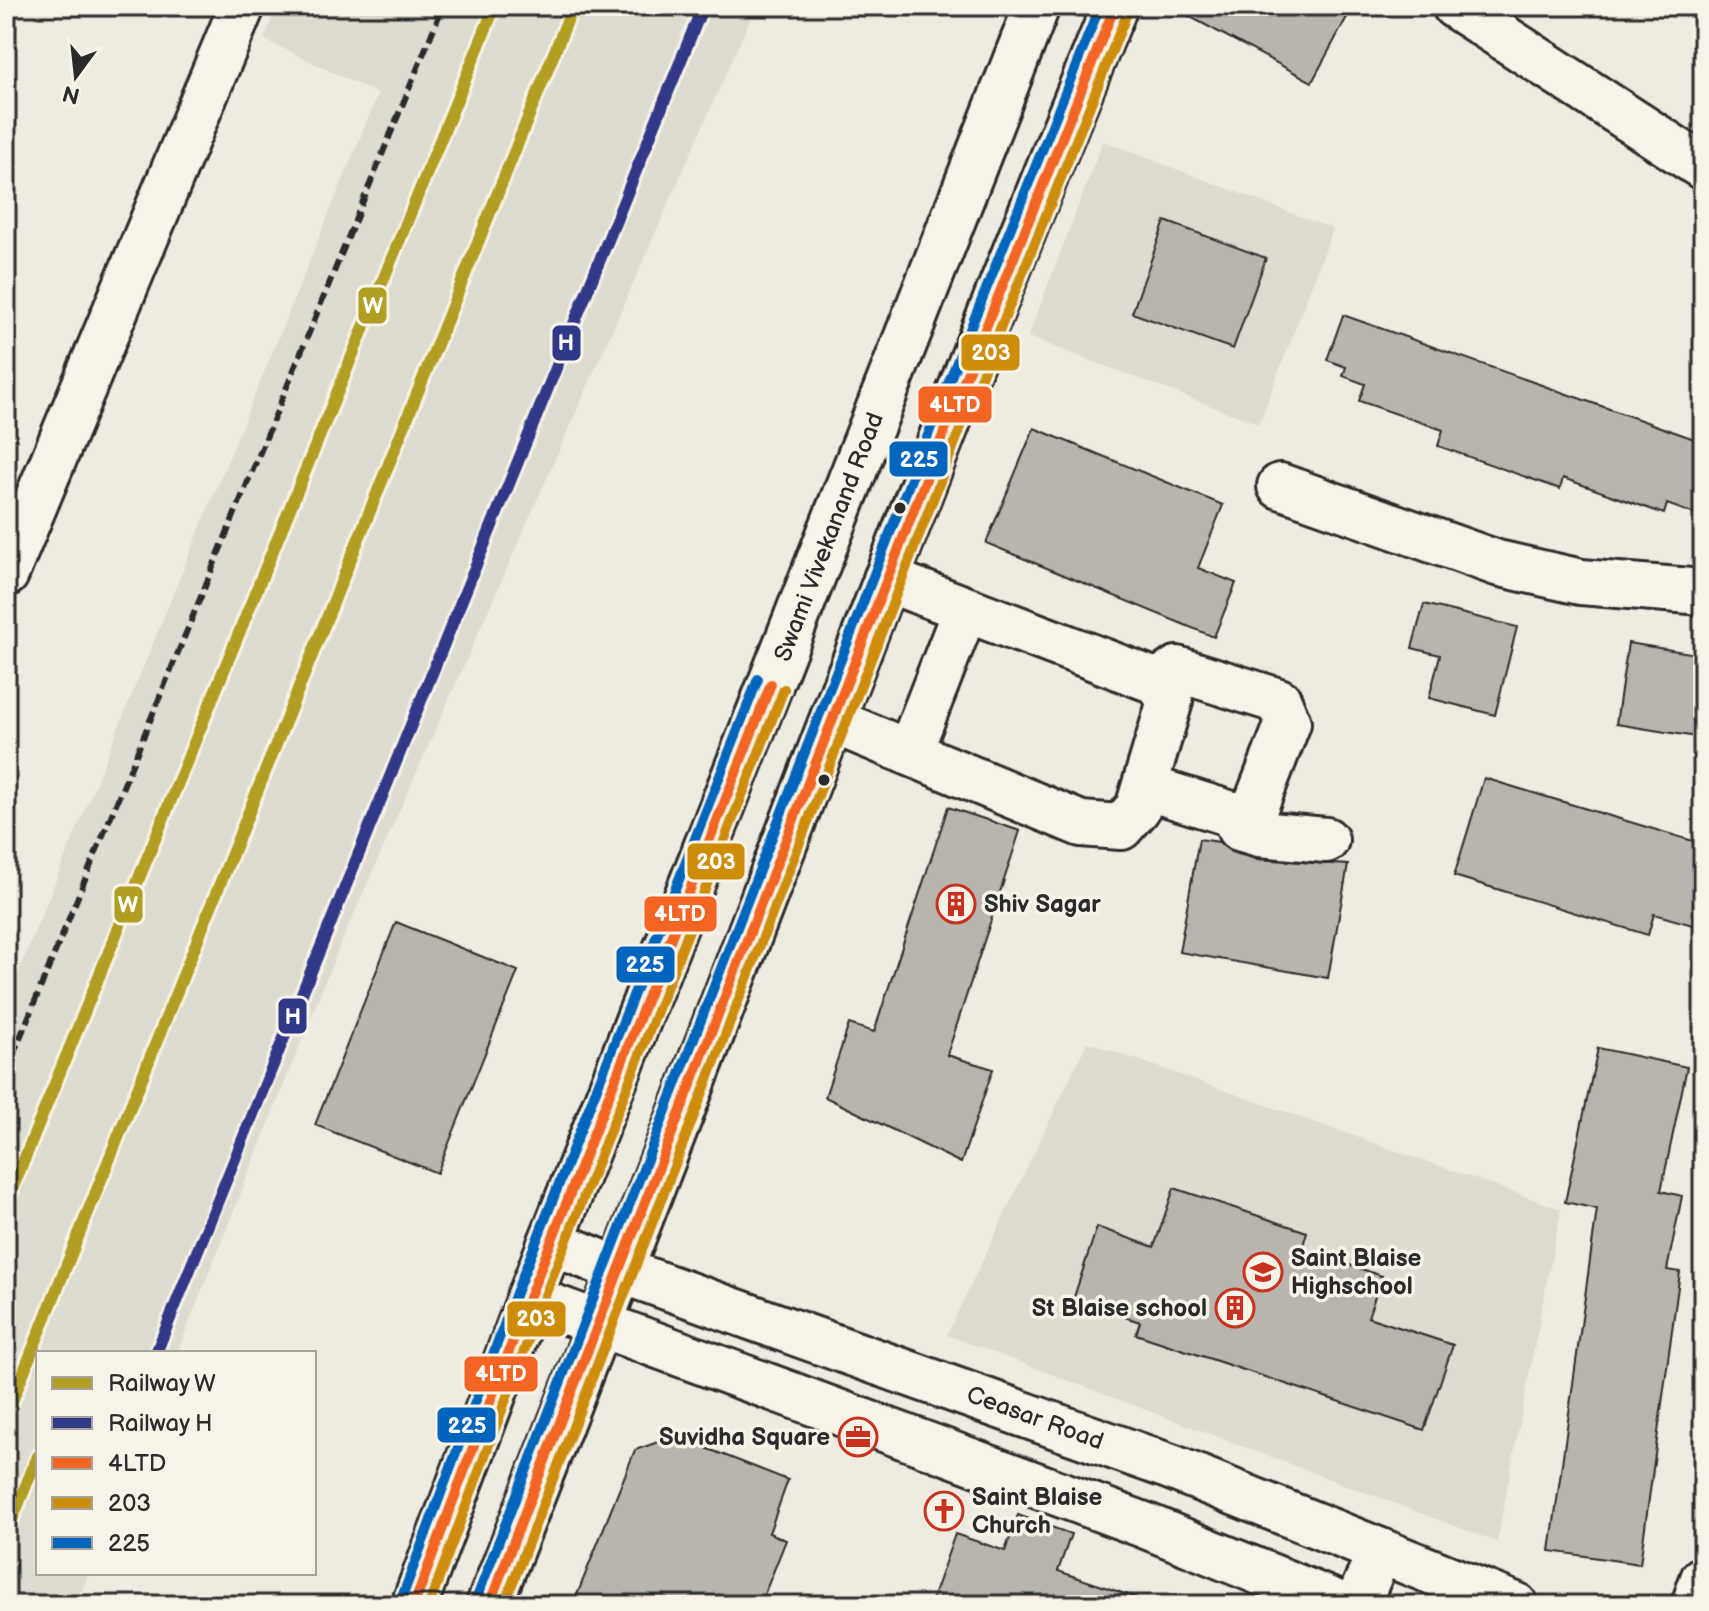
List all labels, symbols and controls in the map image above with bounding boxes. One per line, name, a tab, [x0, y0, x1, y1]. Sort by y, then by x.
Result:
north arrow	[36, 36, 116, 116]
text: N	[60, 79, 83, 109]
line badge: W	[357, 286, 388, 325]
text: W	[363, 293, 384, 320]
line badge: H	[551, 324, 582, 362]
text: H	[558, 330, 574, 357]
line badge: 203	[960, 333, 1021, 372]
text: 203	[971, 340, 1011, 367]
line badge: 4LTD	[917, 385, 993, 424]
text: 4LTD	[929, 392, 981, 419]
street label: Swami Vivekanand Road	[768, 408, 890, 666]
line badge: 225	[888, 440, 949, 478]
text: 225	[899, 447, 939, 474]
unlabelled marker	[892, 500, 908, 516]
unlabelled marker	[816, 772, 832, 788]
line badge: 203	[686, 842, 746, 881]
text: 203	[696, 849, 736, 876]
building icon: Shiv Sagar	[935, 883, 977, 925]
line badge: W	[113, 885, 144, 924]
place label: Shiv Sagar	[984, 890, 1101, 919]
text: W	[118, 892, 139, 919]
line badge: 4LTD	[643, 895, 718, 933]
text: 4LTD	[654, 901, 706, 928]
line badge: 225	[615, 945, 676, 984]
text: 225	[625, 952, 665, 979]
line badge: H	[277, 997, 308, 1035]
text: H	[285, 1004, 301, 1031]
place label: Saint Blaise Highschool	[1291, 1244, 1422, 1301]
school or university icon: Saint Blaise Highschool	[1242, 1251, 1284, 1293]
building icon: St Blaise school	[1214, 1287, 1256, 1329]
place label: St Blaise school	[1032, 1294, 1207, 1323]
line badge: 203	[506, 1300, 567, 1338]
text: 203	[516, 1306, 556, 1333]
legend	[36, 1351, 316, 1575]
line badge: 4LTD	[463, 1355, 539, 1393]
text: 4LTD	[475, 1361, 527, 1388]
text: Railway W	[108, 1369, 216, 1398]
street label: Ceasar Road	[963, 1380, 1107, 1456]
line badge: 225	[436, 1406, 497, 1444]
text: Railway H	[108, 1409, 212, 1438]
text: 225	[447, 1413, 487, 1440]
office icon: Suvidha Square	[837, 1416, 879, 1458]
place label: Suvidha Square	[659, 1423, 830, 1452]
text: 4LTD	[108, 1449, 166, 1478]
place label: Saint Blaise Church	[972, 1483, 1103, 1540]
text: 203	[108, 1489, 151, 1518]
church icon: Saint Blaise Church	[923, 1490, 965, 1532]
text: 225	[108, 1529, 150, 1558]

